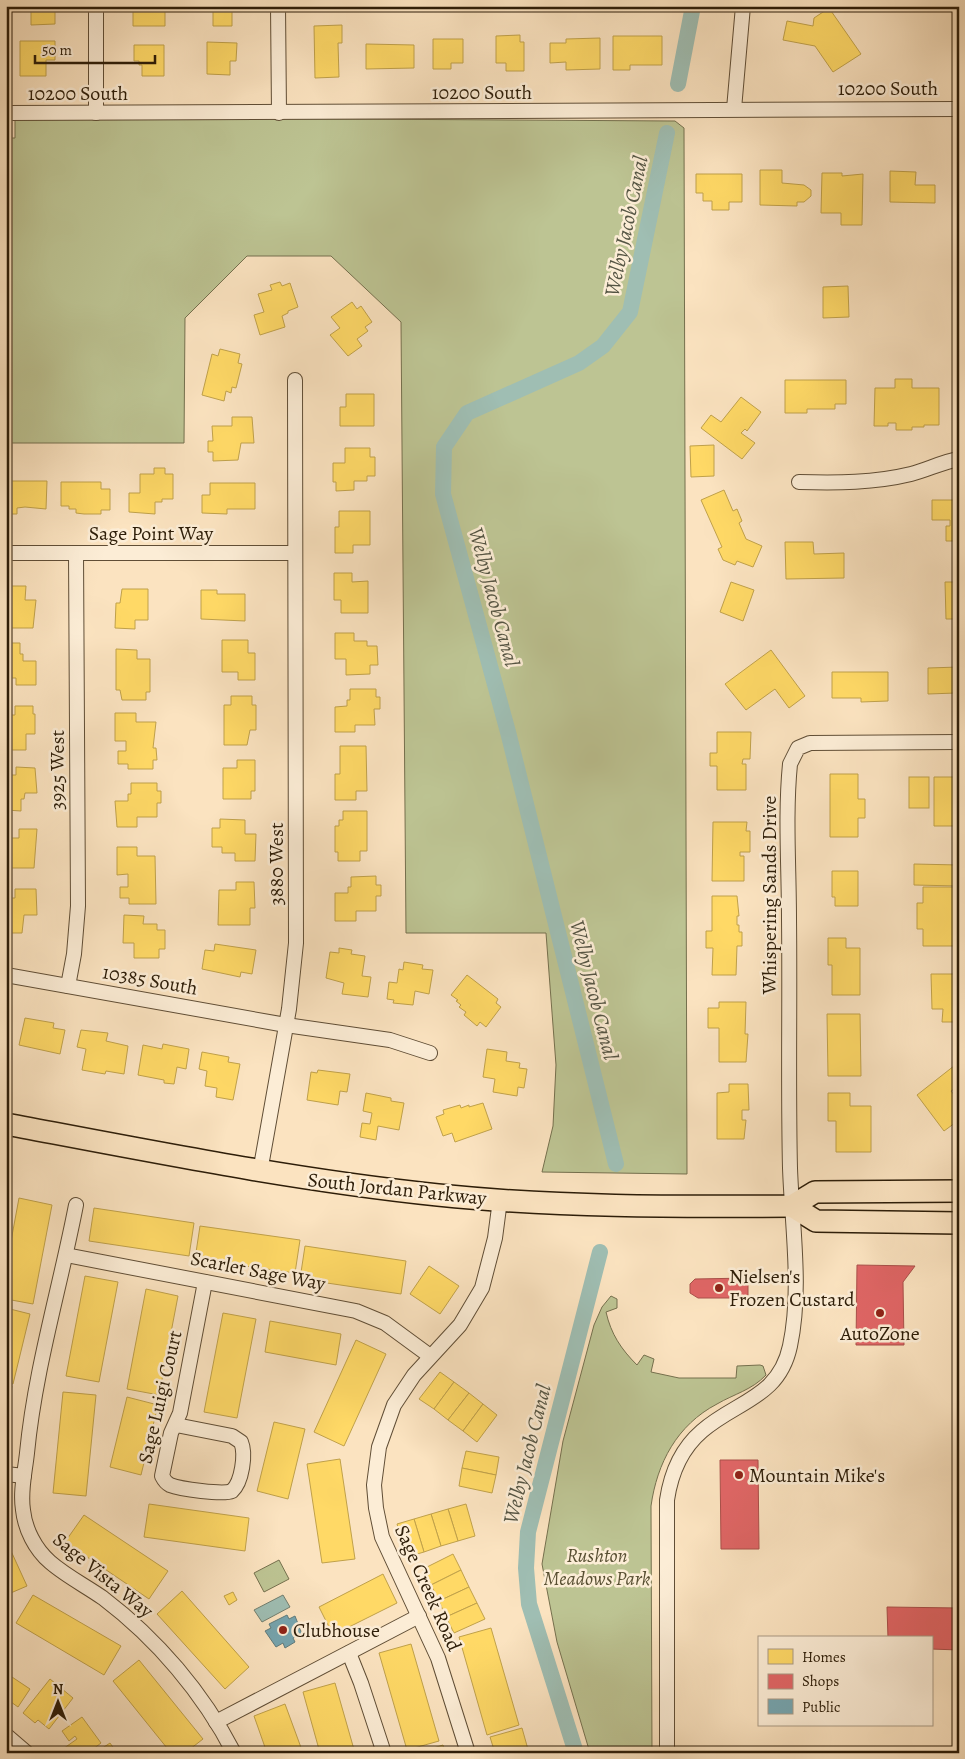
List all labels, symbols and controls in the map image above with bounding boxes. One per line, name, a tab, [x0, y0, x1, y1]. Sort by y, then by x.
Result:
scale bar	[35, 32, 155, 64]
text: 50 m	[42, 40, 72, 60]
street label: 10200 South	[838, 75, 939, 102]
street label: 10200 South	[432, 79, 533, 106]
street label: 10200 South	[28, 80, 129, 107]
water label: Welby Jacob Canal	[597, 152, 655, 299]
street label: Sage Point Way	[89, 520, 214, 547]
water label: Welby Jacob Canal	[462, 524, 526, 670]
street label: 3925 West	[44, 729, 71, 810]
street label: Whispering Sands Drive	[756, 796, 783, 995]
street label: 3880 West	[263, 822, 290, 906]
water label: Welby Jacob Canal	[563, 917, 625, 1064]
street label: 10385 South	[100, 958, 200, 1002]
street label: South Jordan Parkway	[306, 1166, 489, 1212]
street label: Scarlet Sage Way	[188, 1245, 329, 1298]
place label: Nielsen's Frozen Custard	[729, 1263, 855, 1313]
marker: Nielsen's Frozen Custard	[713, 1282, 725, 1294]
marker: AutoZone	[874, 1307, 886, 1319]
place label: AutoZone	[839, 1320, 920, 1347]
street label: Sage Luigi Court	[132, 1327, 189, 1466]
water label: Welby Jacob Canal	[496, 1380, 558, 1527]
place label: Mountain Mike's	[749, 1462, 885, 1489]
marker: Mountain Mike's	[733, 1469, 745, 1481]
street label: Sage Creek Road	[388, 1521, 468, 1656]
street label: Sage Vista Way	[47, 1526, 160, 1625]
park label: Rushton Meadows Park	[543, 1542, 651, 1592]
place label: Clubhouse	[293, 1617, 380, 1644]
marker: Clubhouse	[277, 1624, 289, 1636]
legend	[758, 1636, 932, 1726]
text: Homes	[802, 1647, 846, 1667]
text: Shops	[802, 1671, 839, 1691]
north arrow	[32, 1676, 82, 1726]
text: N	[53, 1680, 63, 1699]
text: Public	[802, 1697, 840, 1717]

